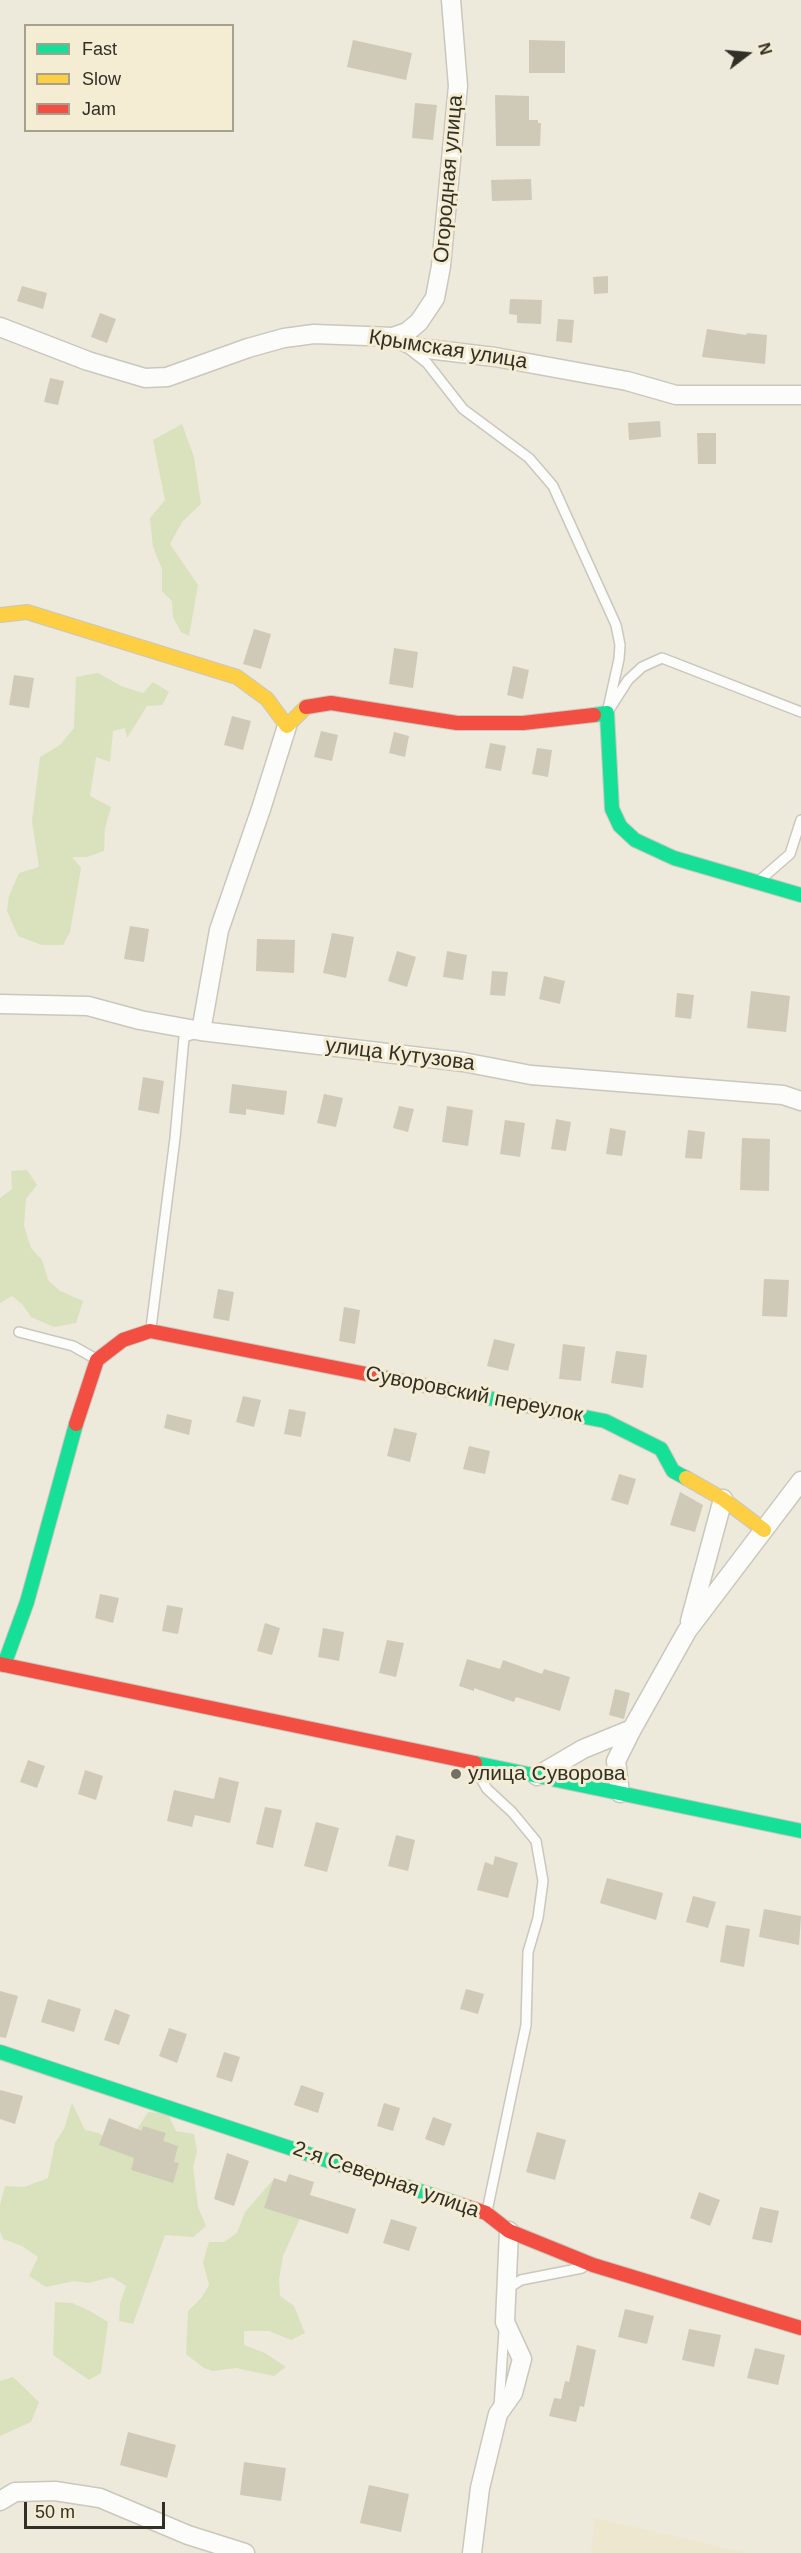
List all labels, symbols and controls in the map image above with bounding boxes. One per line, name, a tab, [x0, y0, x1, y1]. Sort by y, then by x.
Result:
legend	[24, 24, 234, 132]
north arrow	[717, 24, 777, 84]
text: Fast	[82, 39, 117, 59]
text: N	[755, 41, 775, 57]
text: Slow	[82, 69, 121, 89]
street label: Огородная улица	[429, 94, 469, 264]
text: Jam	[82, 99, 116, 119]
street label: Крымская улица	[367, 325, 529, 375]
street label: улица Кутузова	[324, 1033, 476, 1077]
street label: Суворовский переулок	[363, 1362, 585, 1428]
place label: улица Суворова	[468, 1761, 626, 1787]
marker: улица Суворова	[449, 1767, 463, 1781]
street label: 2-я Северная улица	[290, 2136, 482, 2224]
scale bar	[27, 2490, 168, 2528]
text: 50 m	[35, 2502, 75, 2522]

